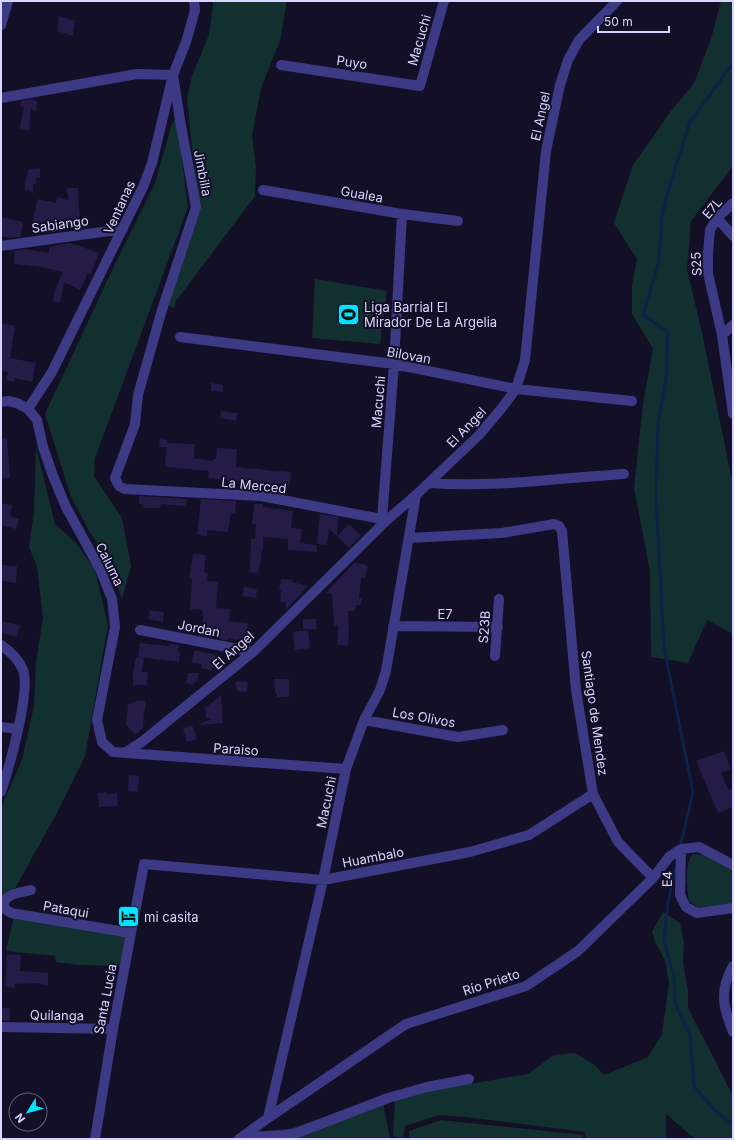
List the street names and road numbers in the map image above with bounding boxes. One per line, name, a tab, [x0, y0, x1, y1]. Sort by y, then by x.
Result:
street label: Macuchi	[404, 13, 434, 67]
street label: Puyo	[336, 52, 369, 72]
street label: El Angel	[527, 90, 553, 142]
street label: Jimbilla	[191, 149, 215, 197]
street label: Ventanas	[100, 178, 138, 236]
street label: Gualea	[340, 182, 384, 206]
street label: E7L	[699, 194, 725, 222]
street label: Sabiango	[30, 212, 90, 236]
street label: S25	[687, 251, 705, 276]
street label: Bilovan	[386, 343, 432, 367]
street label: Macuchi	[368, 375, 388, 429]
street label: El Angel	[443, 403, 489, 451]
street label: La Merced	[221, 474, 287, 496]
street label: Caluma	[93, 540, 127, 588]
street label: E7	[437, 606, 453, 622]
street label: S23B	[475, 610, 493, 644]
street label: Jordan	[176, 616, 222, 640]
street label: El Angel	[209, 628, 257, 672]
street label: Santiago de Mendez	[578, 649, 612, 777]
street label: Los Olivos	[391, 704, 457, 730]
street label: Paraiso	[213, 739, 260, 759]
street label: Macuchi	[313, 775, 339, 829]
street label: Huambalo	[341, 843, 405, 871]
street label: E4	[659, 871, 675, 887]
street label: Pataqui	[42, 897, 90, 921]
street label: Santa Lucia	[90, 962, 120, 1036]
street label: Río Prieto	[460, 965, 522, 999]
street label: Quilanga	[30, 1007, 84, 1023]

